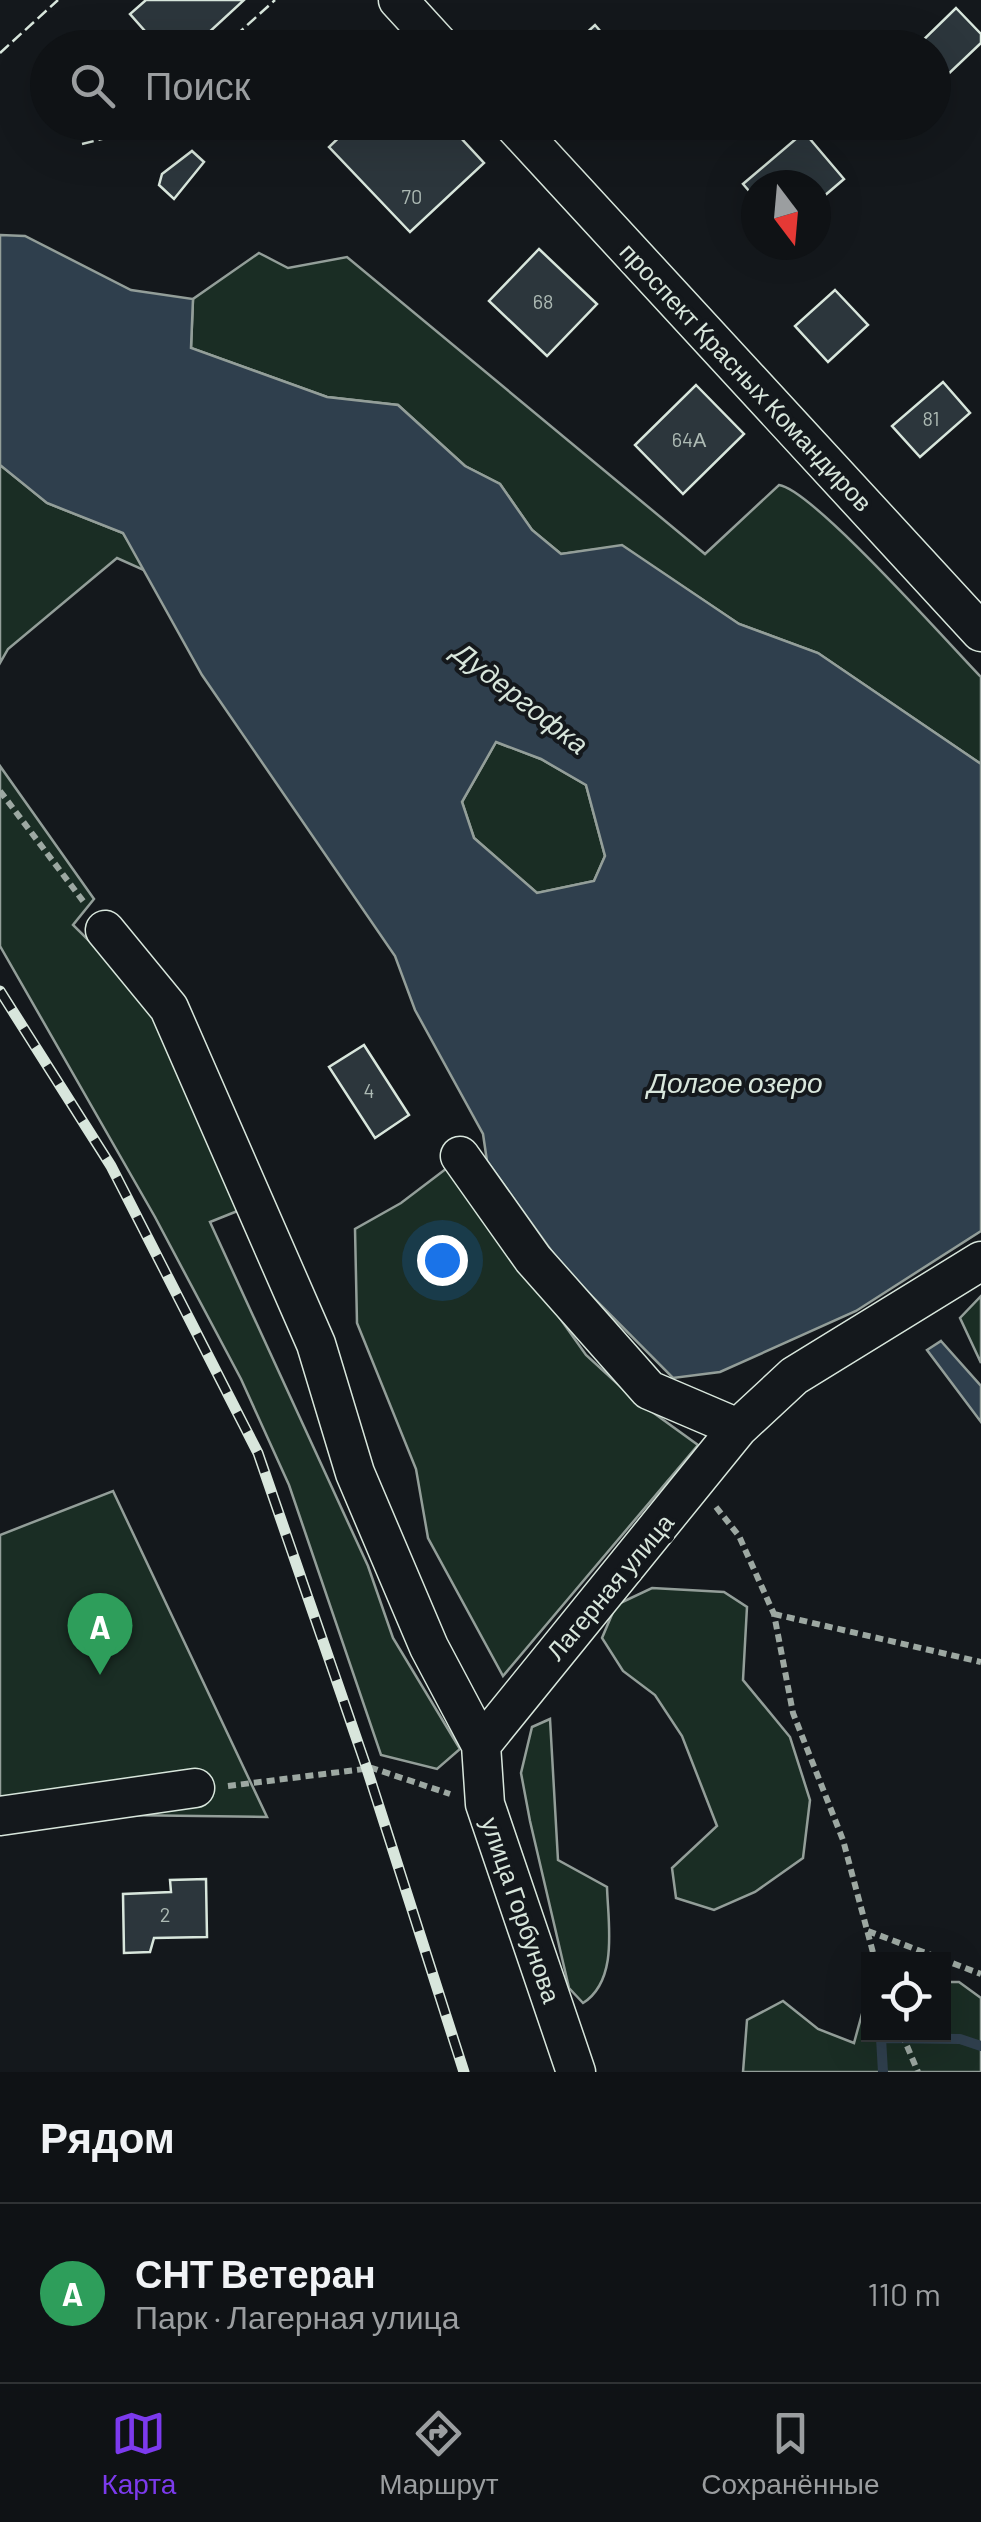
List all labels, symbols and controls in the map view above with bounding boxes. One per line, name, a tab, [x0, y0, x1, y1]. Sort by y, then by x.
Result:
search box	[30, 30, 951, 140]
icon: search	[65, 58, 120, 113]
text: Поиск	[145, 62, 250, 108]
north arrow	[741, 170, 831, 260]
house number: 70	[402, 184, 422, 208]
street label: проспект Красных Командиров	[614, 236, 879, 517]
house number: 68	[533, 289, 553, 313]
house number: 81	[923, 406, 939, 430]
house number: 64А	[672, 427, 707, 451]
water label: Дудергофка	[445, 632, 596, 760]
water label: Долгое озеро	[644, 1065, 823, 1099]
house number: 4	[363, 1078, 375, 1102]
your location	[417, 1235, 468, 1286]
street label: Лагерная улица	[539, 1507, 679, 1666]
pin: A	[68, 1592, 132, 1675]
street label: улица Горбунова	[476, 1813, 568, 2006]
house number: 2	[160, 1902, 170, 1926]
map controls	[861, 1952, 951, 2042]
button: locate	[861, 1952, 951, 2042]
text: Рядом	[40, 2111, 175, 2161]
text: СНТ Ветеран	[135, 2250, 376, 2296]
text: A	[62, 2274, 83, 2312]
text: 110 m	[868, 2274, 941, 2312]
text: Парк · Лагерная улица	[135, 2297, 460, 2335]
tab: Карта	[101, 2406, 176, 2501]
tab: Маршрут	[379, 2406, 498, 2501]
tab: Сохранённые	[701, 2406, 880, 2501]

